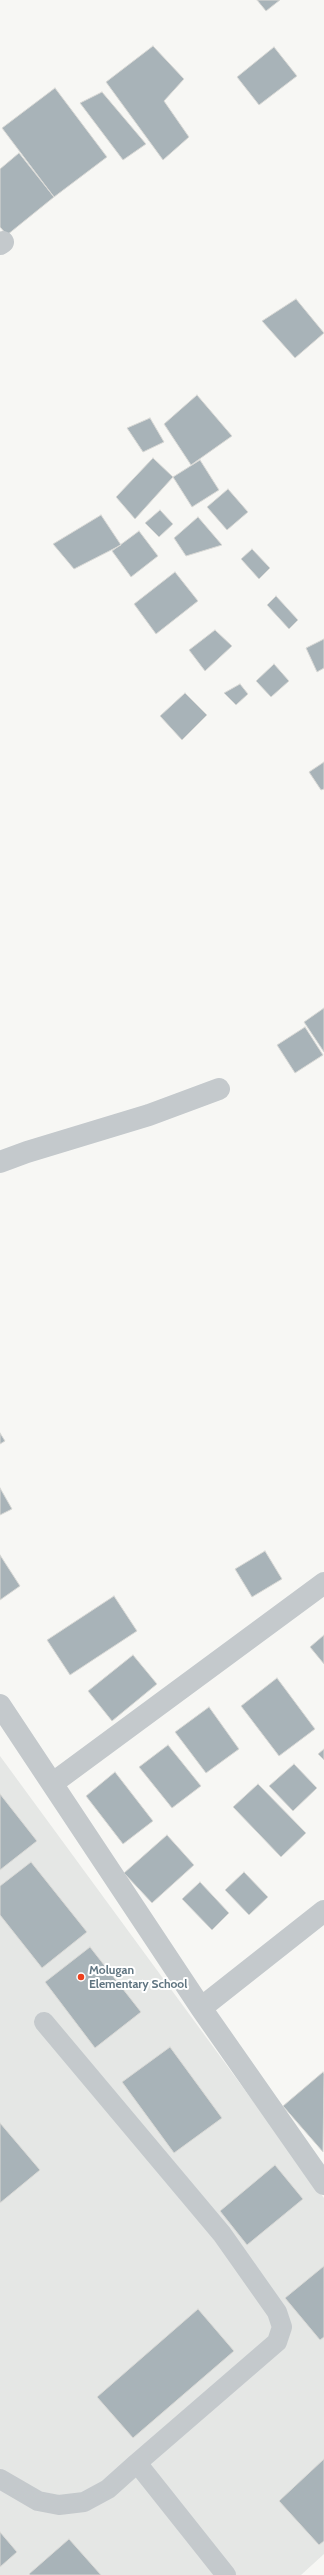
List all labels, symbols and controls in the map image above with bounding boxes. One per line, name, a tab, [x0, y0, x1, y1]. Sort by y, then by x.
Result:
place label: Molugan Elementary School	[89, 1963, 187, 1991]
marker: Molugan Elementary School	[76, 1972, 86, 1982]

